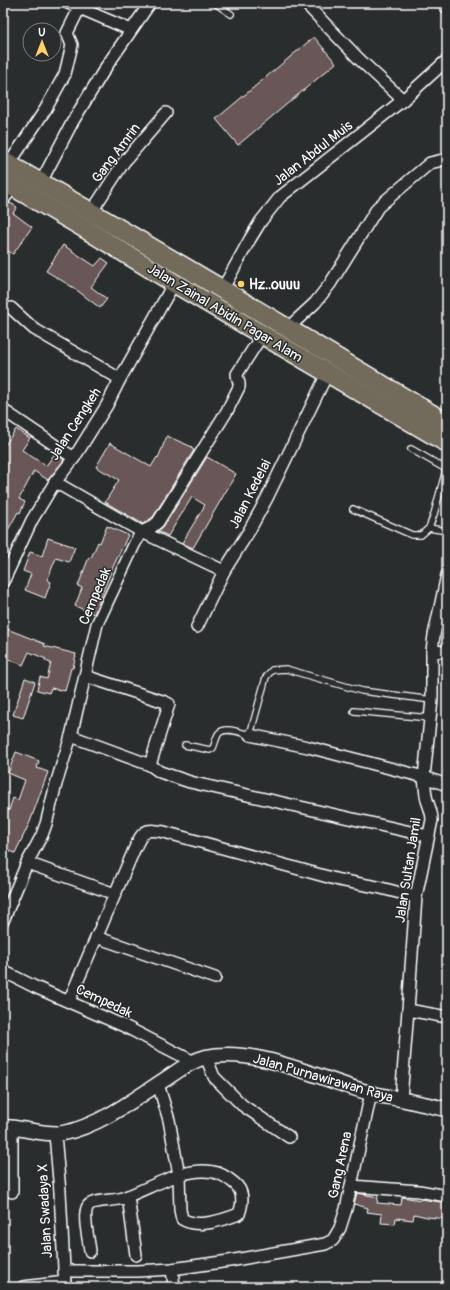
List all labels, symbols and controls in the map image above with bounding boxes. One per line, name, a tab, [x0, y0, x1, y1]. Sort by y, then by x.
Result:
north arrow	[22, 22, 62, 62]
text: U	[38, 26, 46, 39]
street label: Jalan Abdul Muis	[270, 116, 357, 189]
street label: Gang Amrin	[88, 120, 144, 186]
street label: Jalan Zainal Abidin Pagar Alam	[144, 260, 306, 366]
place label: Hz..ouuu	[249, 276, 300, 293]
marker: Hz..ouuu	[236, 279, 246, 289]
street label: Jalan Cengkeh	[45, 385, 105, 463]
street label: Jalan Kedelai	[225, 456, 275, 531]
street label: Cempedak	[75, 565, 115, 627]
street label: Jalan Sultan Jamil	[391, 816, 425, 924]
street label: Cempedak	[73, 980, 135, 1022]
street label: Jalan Purnawirawan Raya	[251, 1050, 395, 1106]
street label: Gang Arena	[325, 1130, 355, 1200]
street label: Jalan Swadaya X	[34, 1163, 56, 1259]

